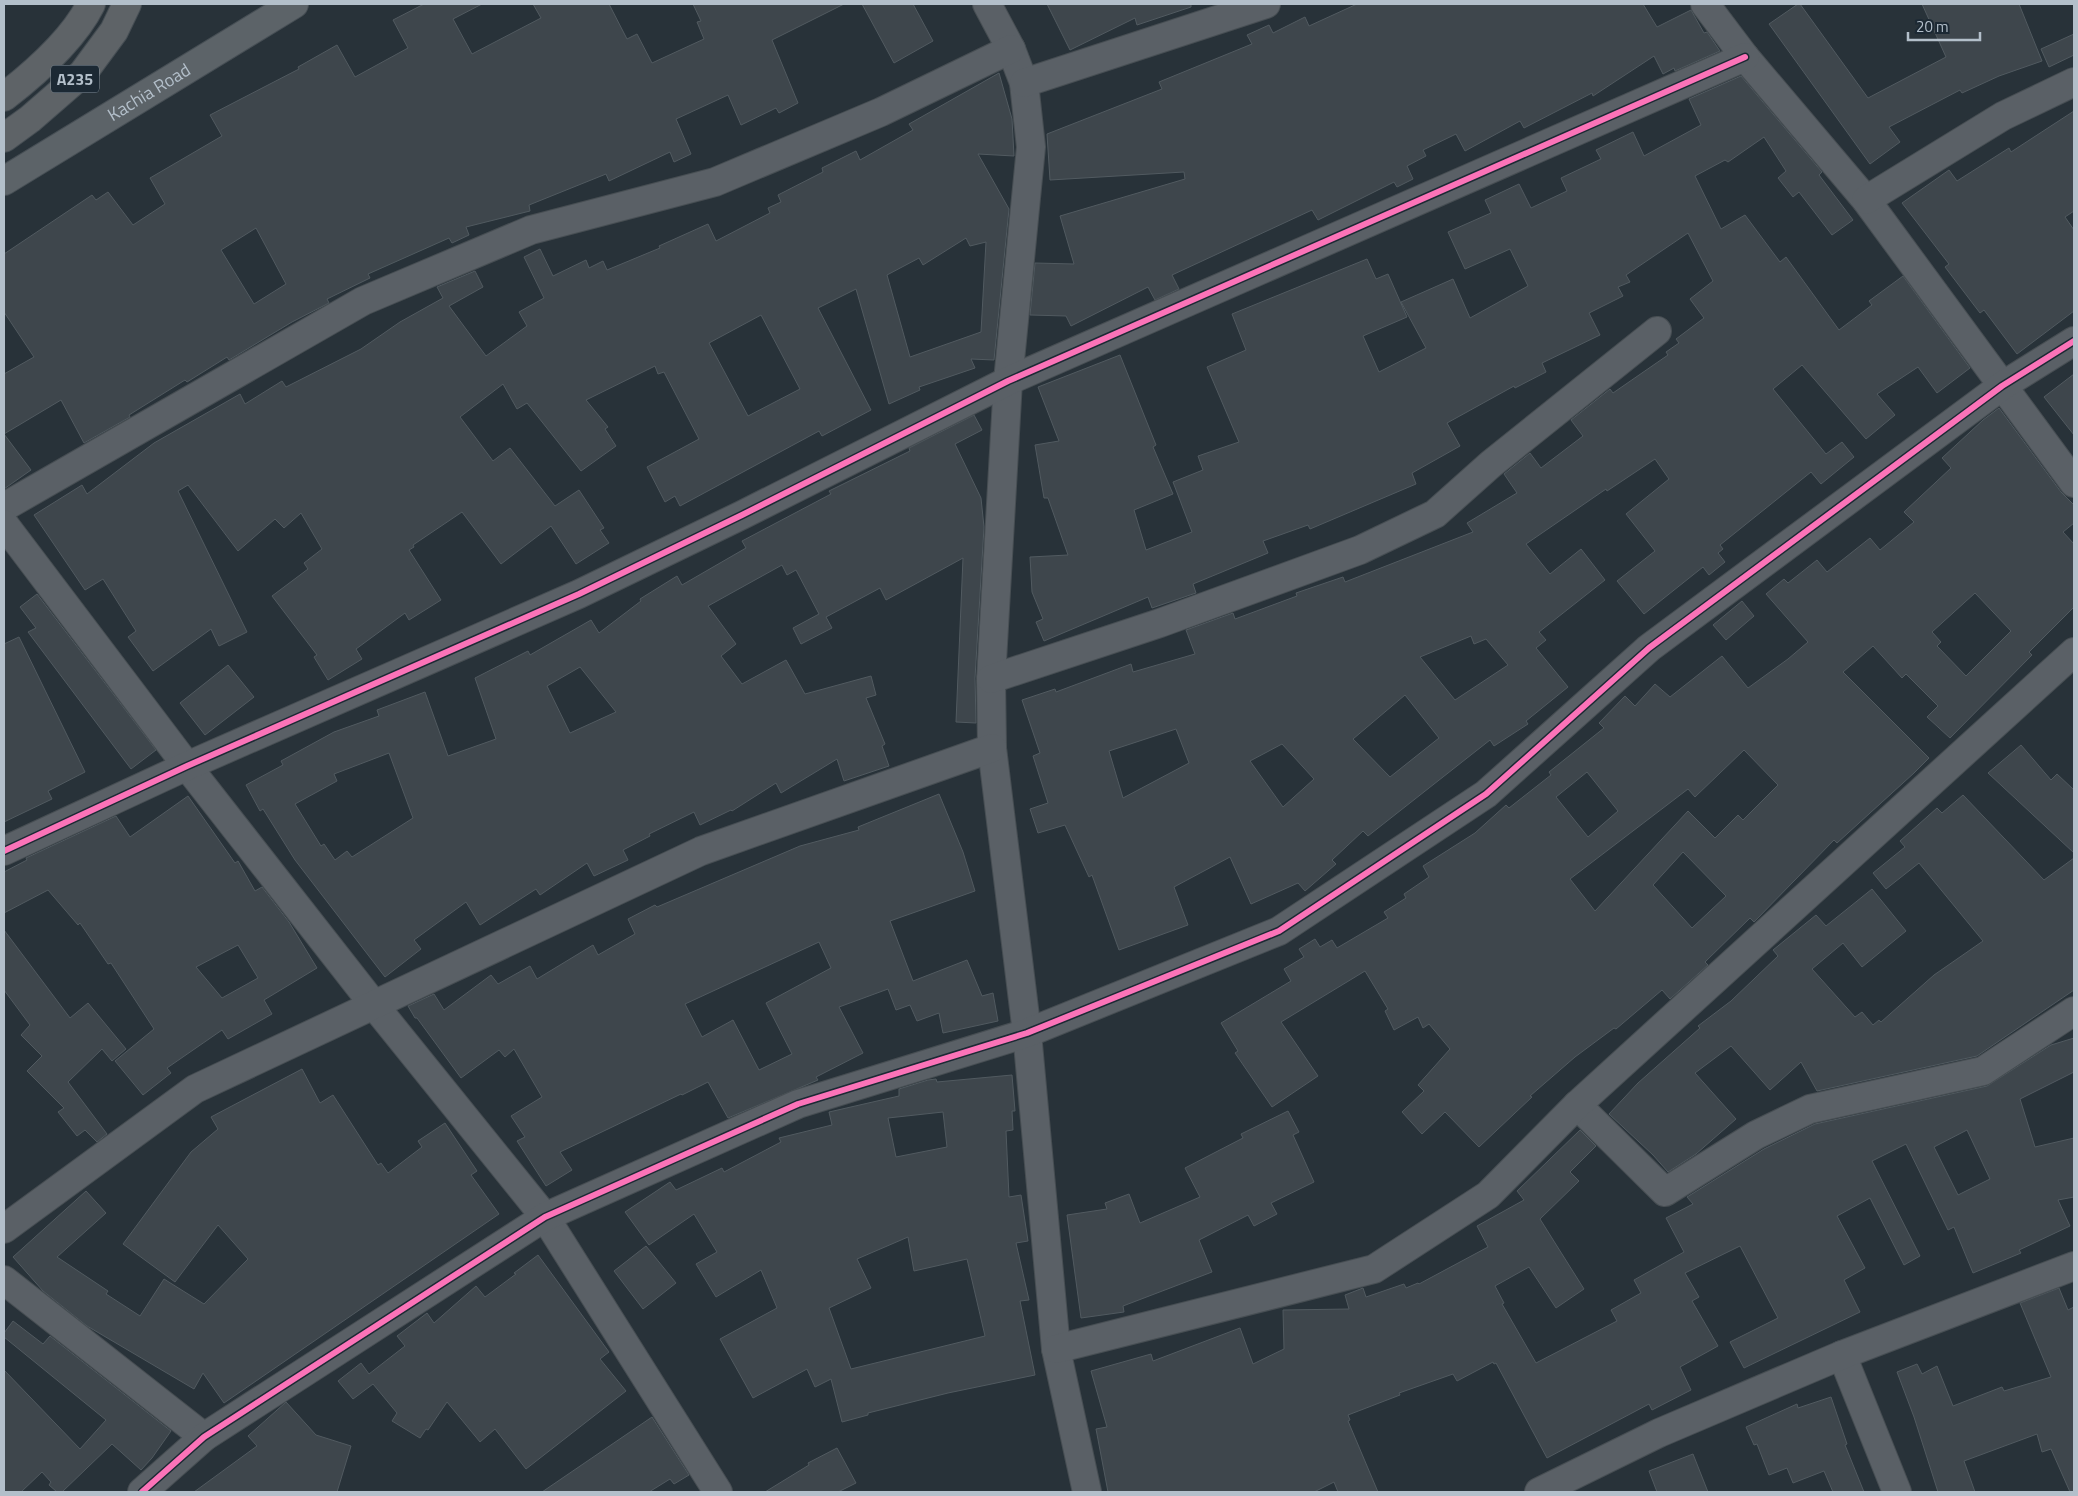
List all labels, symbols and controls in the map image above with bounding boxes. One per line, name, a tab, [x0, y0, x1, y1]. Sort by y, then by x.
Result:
scale bar	[1908, 10, 1980, 42]
text: 20 m	[1916, 15, 1949, 38]
street label: Kachia Road	[102, 56, 195, 128]
road number: A235	[51, 66, 99, 92]

